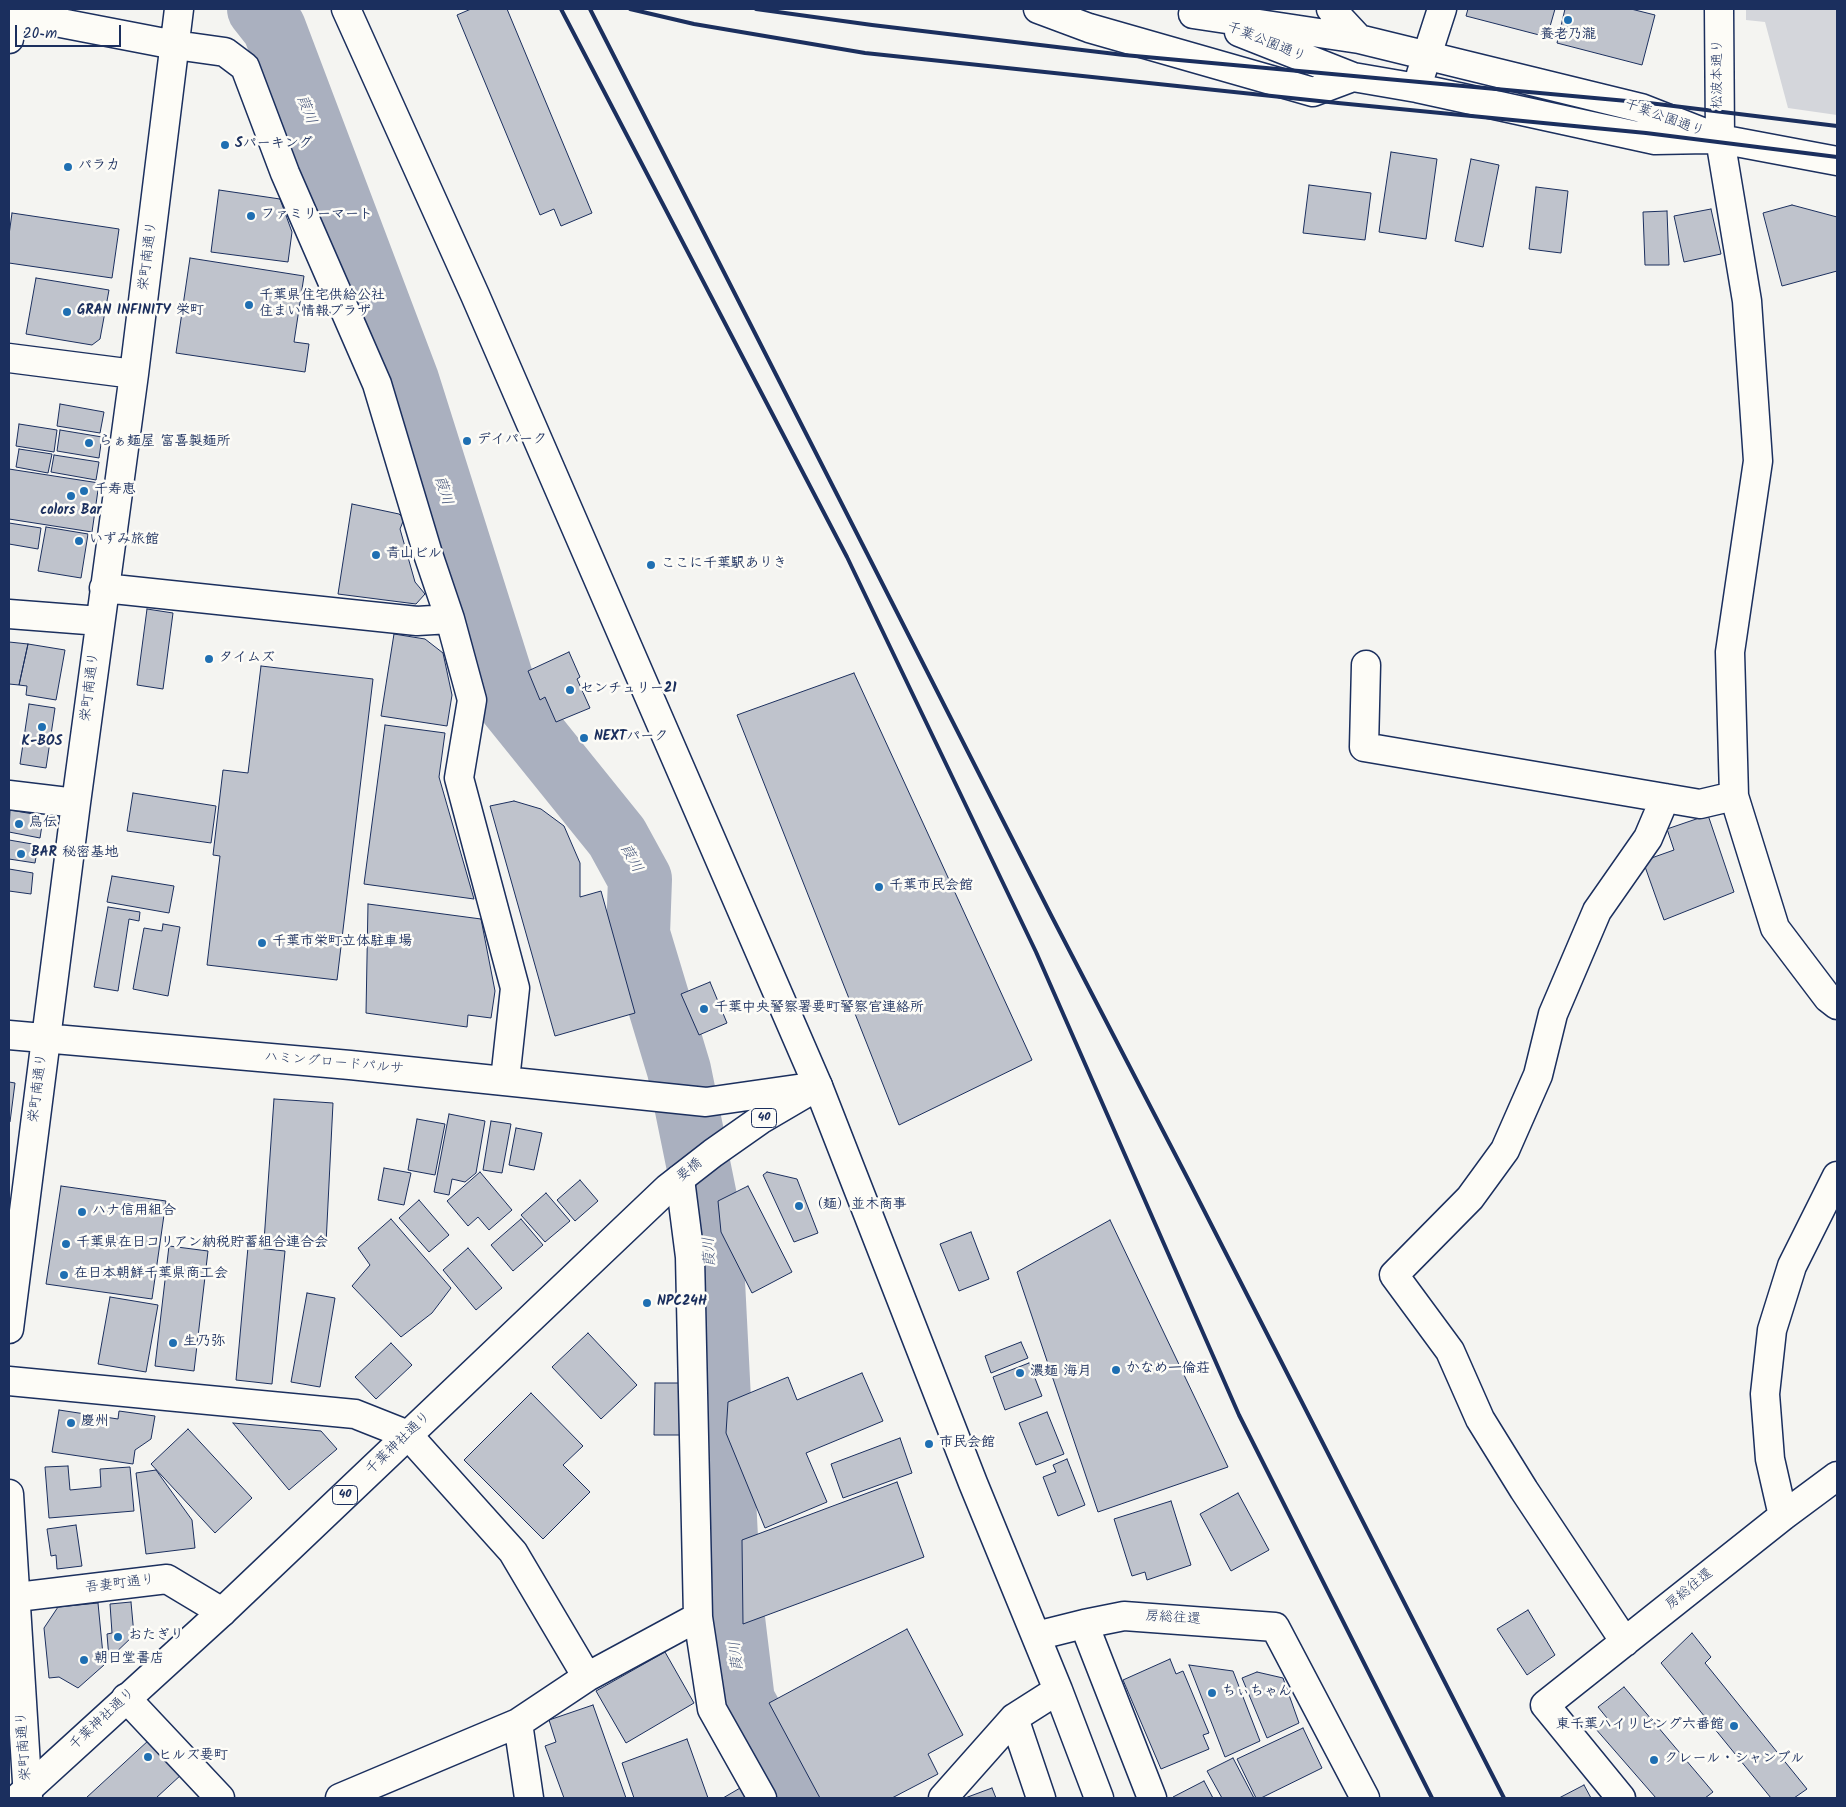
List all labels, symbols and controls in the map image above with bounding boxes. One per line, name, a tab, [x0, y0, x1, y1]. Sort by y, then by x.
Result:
marker: 養老乃瀧	[1562, 14, 1574, 26]
scale bar	[18, 15, 124, 47]
street label: 千葉公園通り	[1224, 19, 1308, 67]
text: 20 m	[23, 22, 57, 46]
place label: 養老乃瀧	[1540, 28, 1596, 44]
street label: 松波本通り	[1711, 39, 1727, 109]
water label: 葭川	[291, 93, 319, 127]
street label: 千葉公園通り	[1622, 97, 1706, 141]
place label: Sパーキング	[235, 137, 313, 153]
marker: Sパーキング	[219, 139, 231, 151]
place label: パラカ	[78, 159, 120, 175]
marker: パラカ	[62, 161, 74, 173]
place label: ファミリーマート	[261, 208, 373, 224]
marker: ファミリーマート	[245, 210, 257, 222]
street label: 栄町南通り	[136, 220, 162, 292]
place label: 千葉県住宅供給公社 住まい情報プラザ	[259, 289, 385, 322]
marker: 千葉県住宅供給公社 住まい情報プラザ	[243, 299, 255, 311]
place label: GRAN INFINITY 栄町	[77, 304, 204, 320]
marker: GRAN INFINITY 栄町	[61, 306, 73, 318]
place label: デイパーク	[477, 433, 547, 449]
place label: らぁ麺屋 富喜製麺所	[99, 435, 230, 451]
marker: デイパーク	[461, 435, 473, 447]
marker: らぁ麺屋 富喜製麺所	[83, 437, 95, 449]
water label: 葭川	[429, 474, 455, 508]
place label: 千寿恵	[94, 483, 136, 499]
marker: 千寿恵	[78, 485, 90, 497]
marker: colors Bar	[65, 490, 77, 502]
place label: colors Bar	[40, 504, 102, 520]
place label: いずみ旅館	[89, 533, 159, 549]
marker: いずみ旅館	[73, 535, 85, 547]
place label: 青山ビル	[386, 547, 442, 563]
marker: 青山ビル	[370, 549, 382, 561]
place label: ここに千葉駅ありき	[661, 557, 787, 573]
marker: ここに千葉駅ありき	[645, 559, 657, 571]
street label: 栄町南通り	[78, 651, 104, 723]
place label: タイムズ	[219, 651, 275, 667]
marker: タイムズ	[203, 653, 215, 665]
place label: センチュリー21	[580, 682, 676, 698]
marker: センチュリー21	[564, 684, 576, 696]
marker: K-BOS	[36, 721, 48, 733]
place label: NEXTパーク	[594, 730, 668, 746]
marker: NEXTパーク	[578, 732, 590, 744]
place label: K-BOS	[22, 735, 62, 751]
place label: 鳥伝	[29, 816, 57, 832]
marker: 鳥伝	[13, 818, 25, 830]
water label: 葭川	[615, 842, 645, 876]
place label: BAR 秘密基地	[31, 846, 118, 862]
marker: BAR 秘密基地	[15, 848, 27, 860]
place label: 千葉市民会館	[889, 879, 973, 895]
marker: 千葉市民会館	[873, 881, 885, 893]
place label: 千葉市栄町立体駐車場	[272, 935, 412, 951]
marker: 千葉市栄町立体駐車場	[256, 937, 268, 949]
place label: 千葉中央警察署要町警察官連絡所	[714, 1001, 924, 1017]
marker: 千葉中央警察署要町警察官連絡所	[698, 1003, 710, 1015]
street label: ハミングロードパルサ	[264, 1050, 404, 1078]
street label: 栄町南通り	[26, 1052, 52, 1124]
road number: 40	[752, 1108, 776, 1128]
street label: 要橋	[674, 1156, 706, 1186]
place label: （麺）並木商事	[809, 1198, 907, 1214]
marker: （麺）並木商事	[793, 1200, 805, 1212]
place label: ハナ信用組合	[92, 1204, 176, 1220]
marker: ハナ信用組合	[76, 1206, 88, 1218]
place label: 千葉県在日コリアン納税貯蓄組合連合会	[76, 1236, 328, 1252]
water label: 葭川	[701, 1237, 721, 1267]
marker: 千葉県在日コリアン納税貯蓄組合連合会	[60, 1238, 72, 1250]
place label: 在日本朝鮮千葉県商工会	[74, 1267, 228, 1283]
marker: 在日本朝鮮千葉県商工会	[58, 1269, 70, 1281]
place label: NPC24H	[657, 1295, 707, 1311]
marker: NPC24H	[641, 1297, 653, 1309]
place label: 生乃弥	[183, 1335, 225, 1351]
marker: 生乃弥	[167, 1337, 179, 1349]
place label: かなめ一倫荘	[1126, 1362, 1210, 1378]
marker: かなめ一倫荘	[1110, 1364, 1122, 1376]
place label: 濃麺 海月	[1030, 1365, 1091, 1381]
marker: 濃麺 海月	[1014, 1367, 1026, 1379]
street label: 千葉神社通り	[363, 1409, 435, 1479]
place label: 慶州	[81, 1415, 109, 1431]
marker: 慶州	[65, 1417, 77, 1429]
place label: 市民会館	[939, 1436, 995, 1452]
marker: 市民会館	[923, 1438, 935, 1450]
road number: 40	[332, 1486, 358, 1504]
street label: 房総往還	[1663, 1566, 1717, 1614]
street label: 吾妻町通り	[84, 1572, 156, 1598]
street label: 房総往還	[1144, 1609, 1202, 1629]
place label: おたぎり	[128, 1629, 184, 1645]
marker: おたぎり	[112, 1631, 124, 1643]
water label: 葭川	[727, 1640, 749, 1672]
place label: 朝日堂書店	[94, 1652, 164, 1668]
marker: 朝日堂書店	[78, 1654, 90, 1666]
street label: 千葉神社通り	[67, 1685, 139, 1755]
place label: ちぃちゃん	[1222, 1685, 1292, 1701]
marker: ちぃちゃん	[1206, 1687, 1218, 1699]
street label: 栄町南通り	[14, 1710, 36, 1782]
place label: 東千葉ハイリビング六番館	[1556, 1718, 1724, 1734]
marker: 東千葉ハイリビング六番館	[1728, 1720, 1740, 1732]
place label: ヒルズ要町	[158, 1749, 228, 1765]
marker: ヒルズ要町	[142, 1751, 154, 1763]
place label: クレール・シャンブル	[1664, 1752, 1805, 1768]
marker: クレール・シャンブル	[1648, 1754, 1660, 1766]

